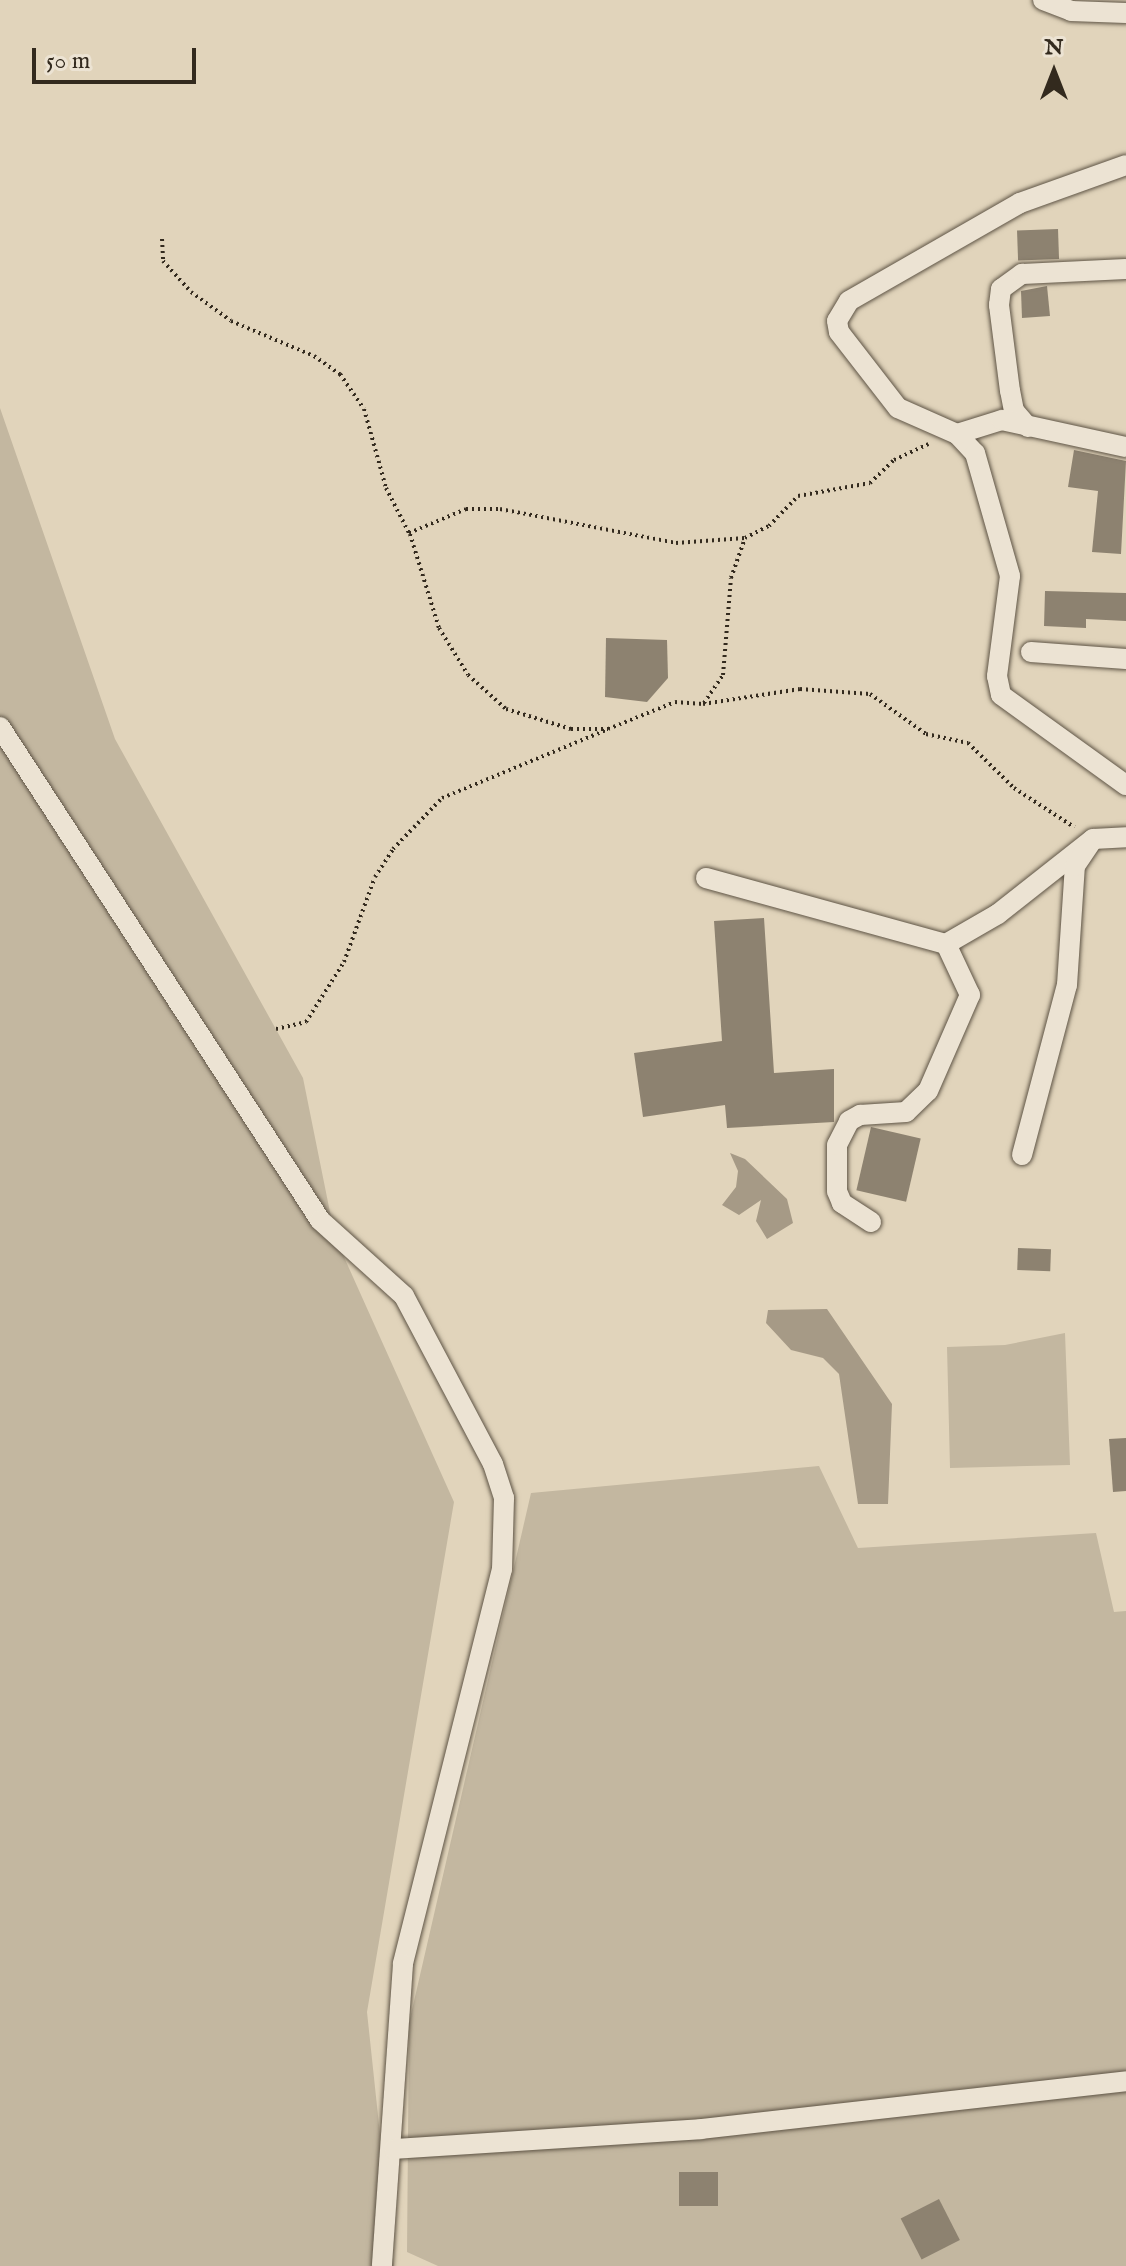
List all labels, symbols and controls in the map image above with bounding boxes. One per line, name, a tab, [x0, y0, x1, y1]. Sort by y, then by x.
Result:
scale bar	[36, 32, 200, 82]
north arrow	[1014, 32, 1094, 112]
text: N	[1044, 34, 1064, 62]
text: 50 m	[46, 46, 90, 77]

